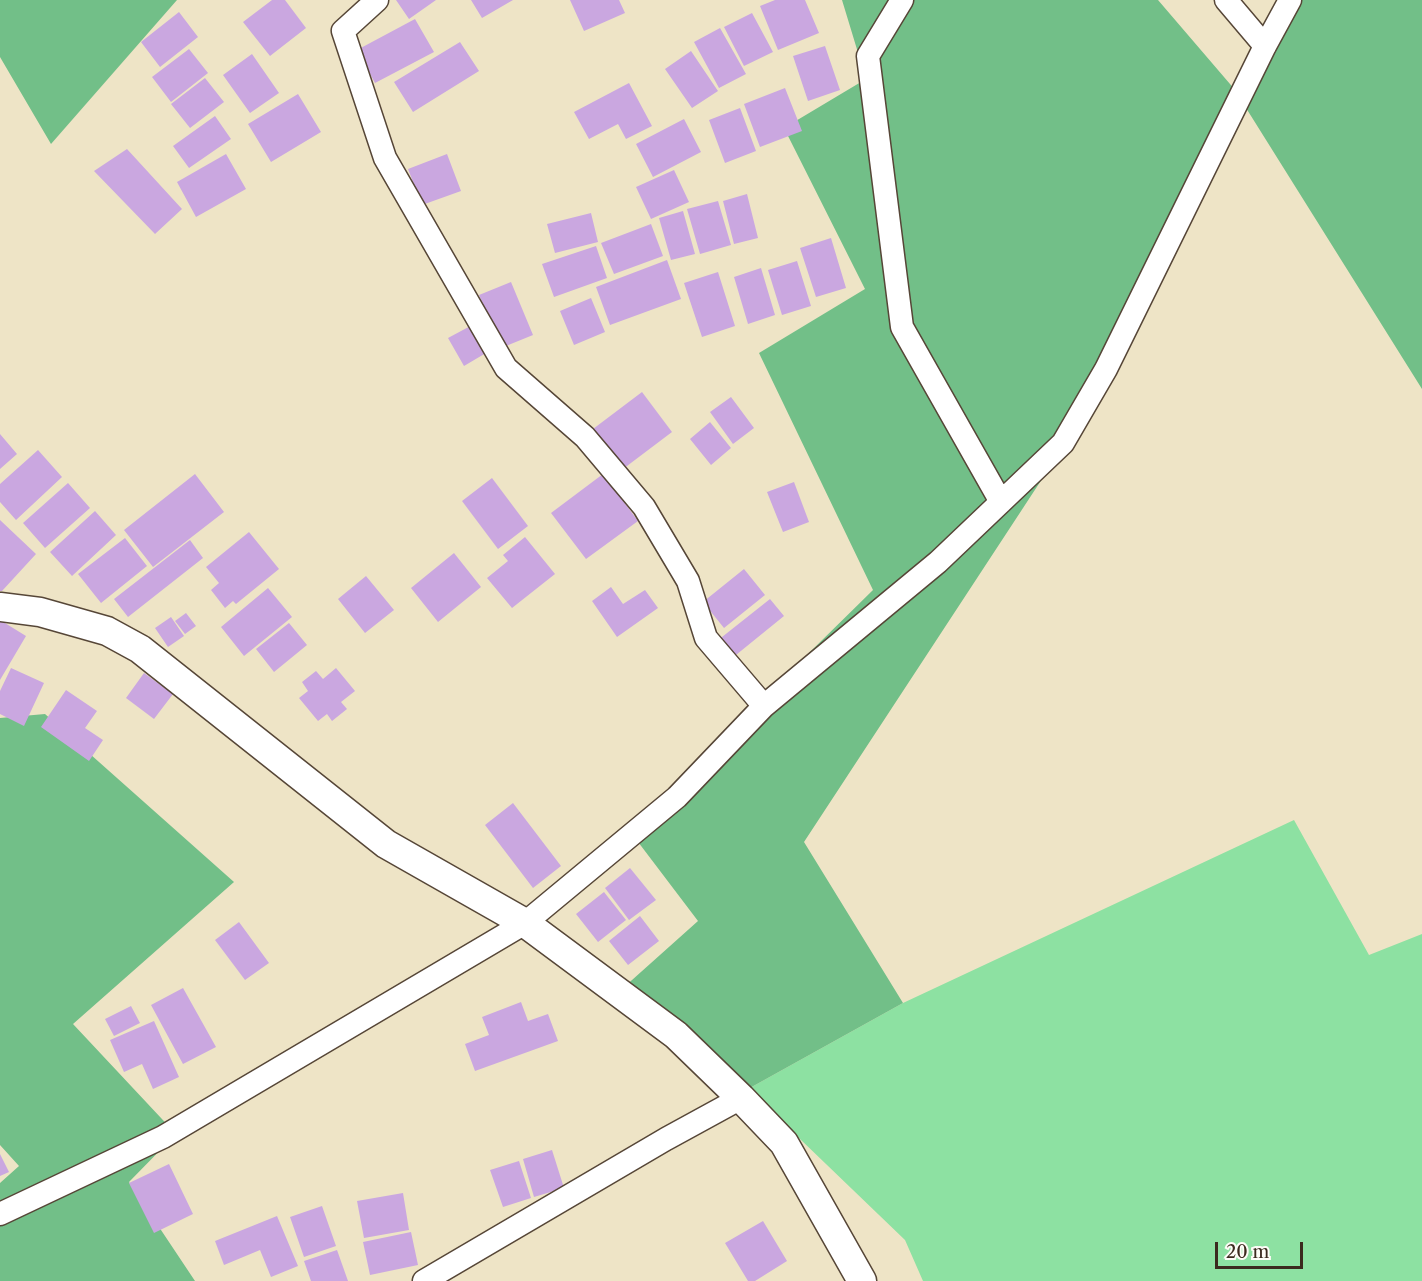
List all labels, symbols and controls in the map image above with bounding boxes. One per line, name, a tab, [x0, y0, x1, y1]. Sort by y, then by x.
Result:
scale bar	[1218, 1230, 1306, 1268]
text: 20 m	[1226, 1241, 1269, 1263]

